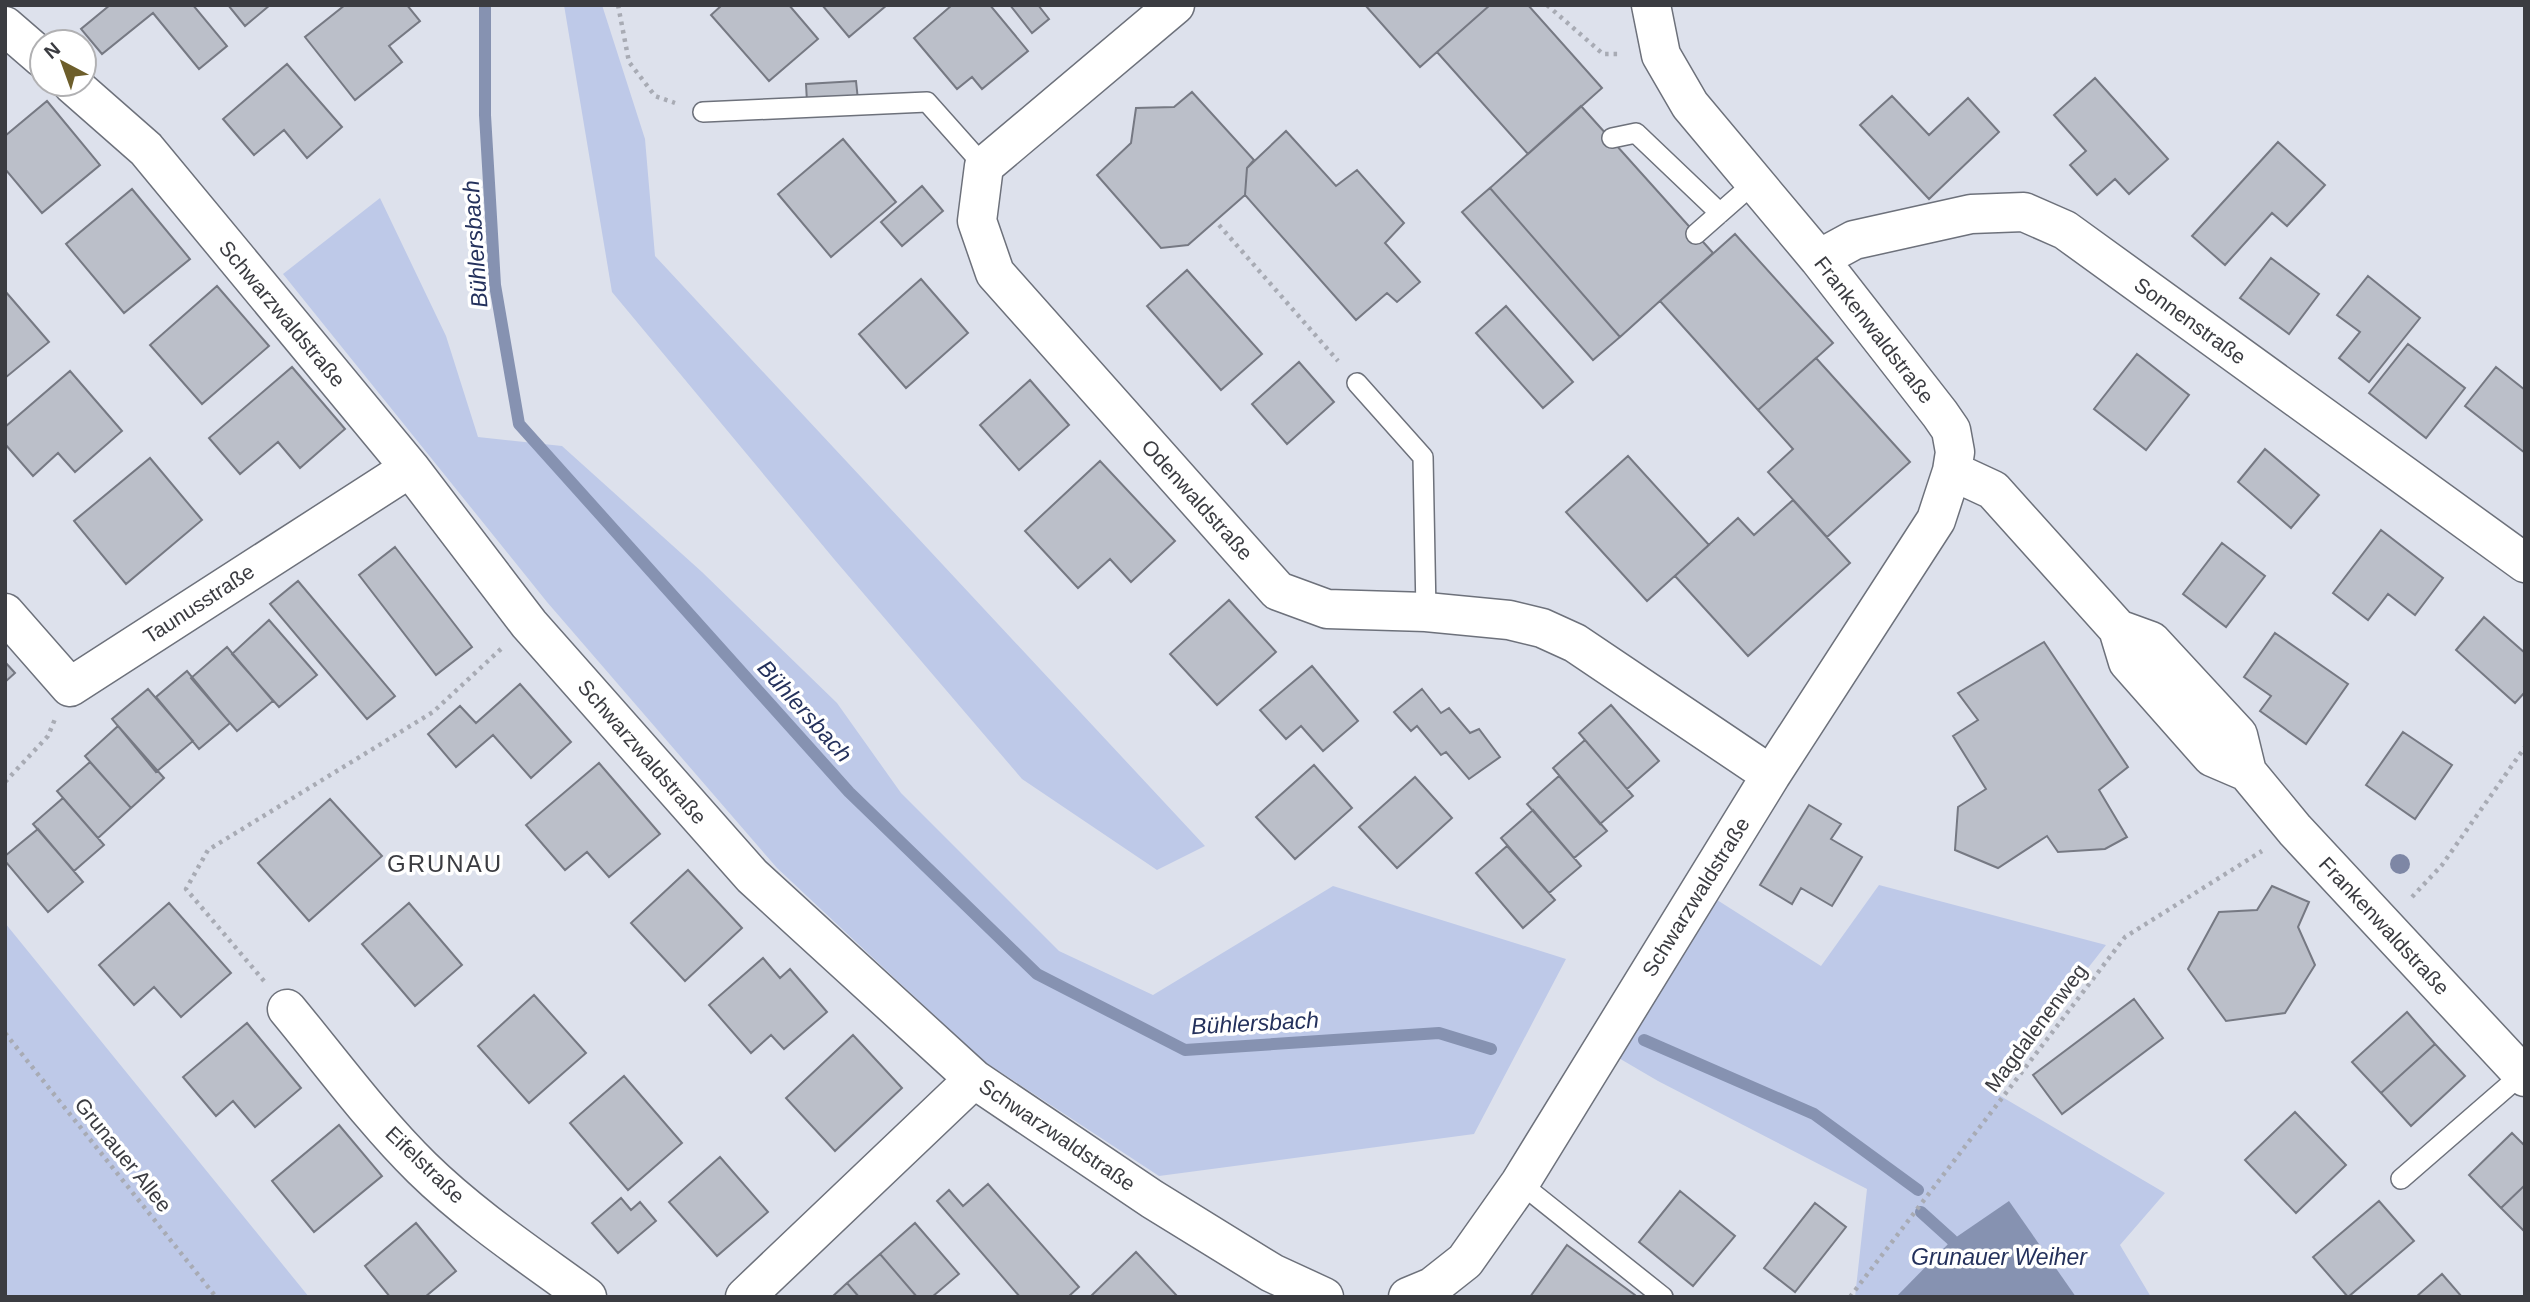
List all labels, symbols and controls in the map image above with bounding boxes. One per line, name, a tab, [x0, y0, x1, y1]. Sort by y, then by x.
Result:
north arrow	[28, 28, 98, 98]
text: N	[40, 38, 64, 63]
water label: Bühlersbach	[458, 179, 492, 309]
street label: Schwarzwaldstraße	[215, 236, 350, 391]
street label: Frankenwaldstraße	[1810, 252, 1939, 408]
street label: Sonnenstraße	[2130, 273, 2250, 369]
street label: Odenwaldstraße	[1137, 435, 1257, 565]
street label: Taunusstraße	[139, 559, 258, 648]
water label: Bühlersbach	[753, 655, 857, 767]
street label: Schwarzwaldstraße	[574, 675, 711, 828]
street label: Schwarzwaldstraße	[1637, 813, 1754, 981]
district label: GRUNAU	[387, 850, 503, 877]
street label: Frankenwaldstraße	[2315, 852, 2454, 999]
street label: Magdalenenweg	[1980, 959, 2091, 1096]
water label: Bühlersbach	[1190, 1007, 1320, 1039]
street label: Schwarzwaldstraße	[975, 1074, 1140, 1195]
street label: Grunauer Allee	[70, 1093, 176, 1216]
street label: Eifelstraße	[381, 1122, 469, 1208]
water label: Grunauer Weiher	[1911, 1244, 2088, 1270]

